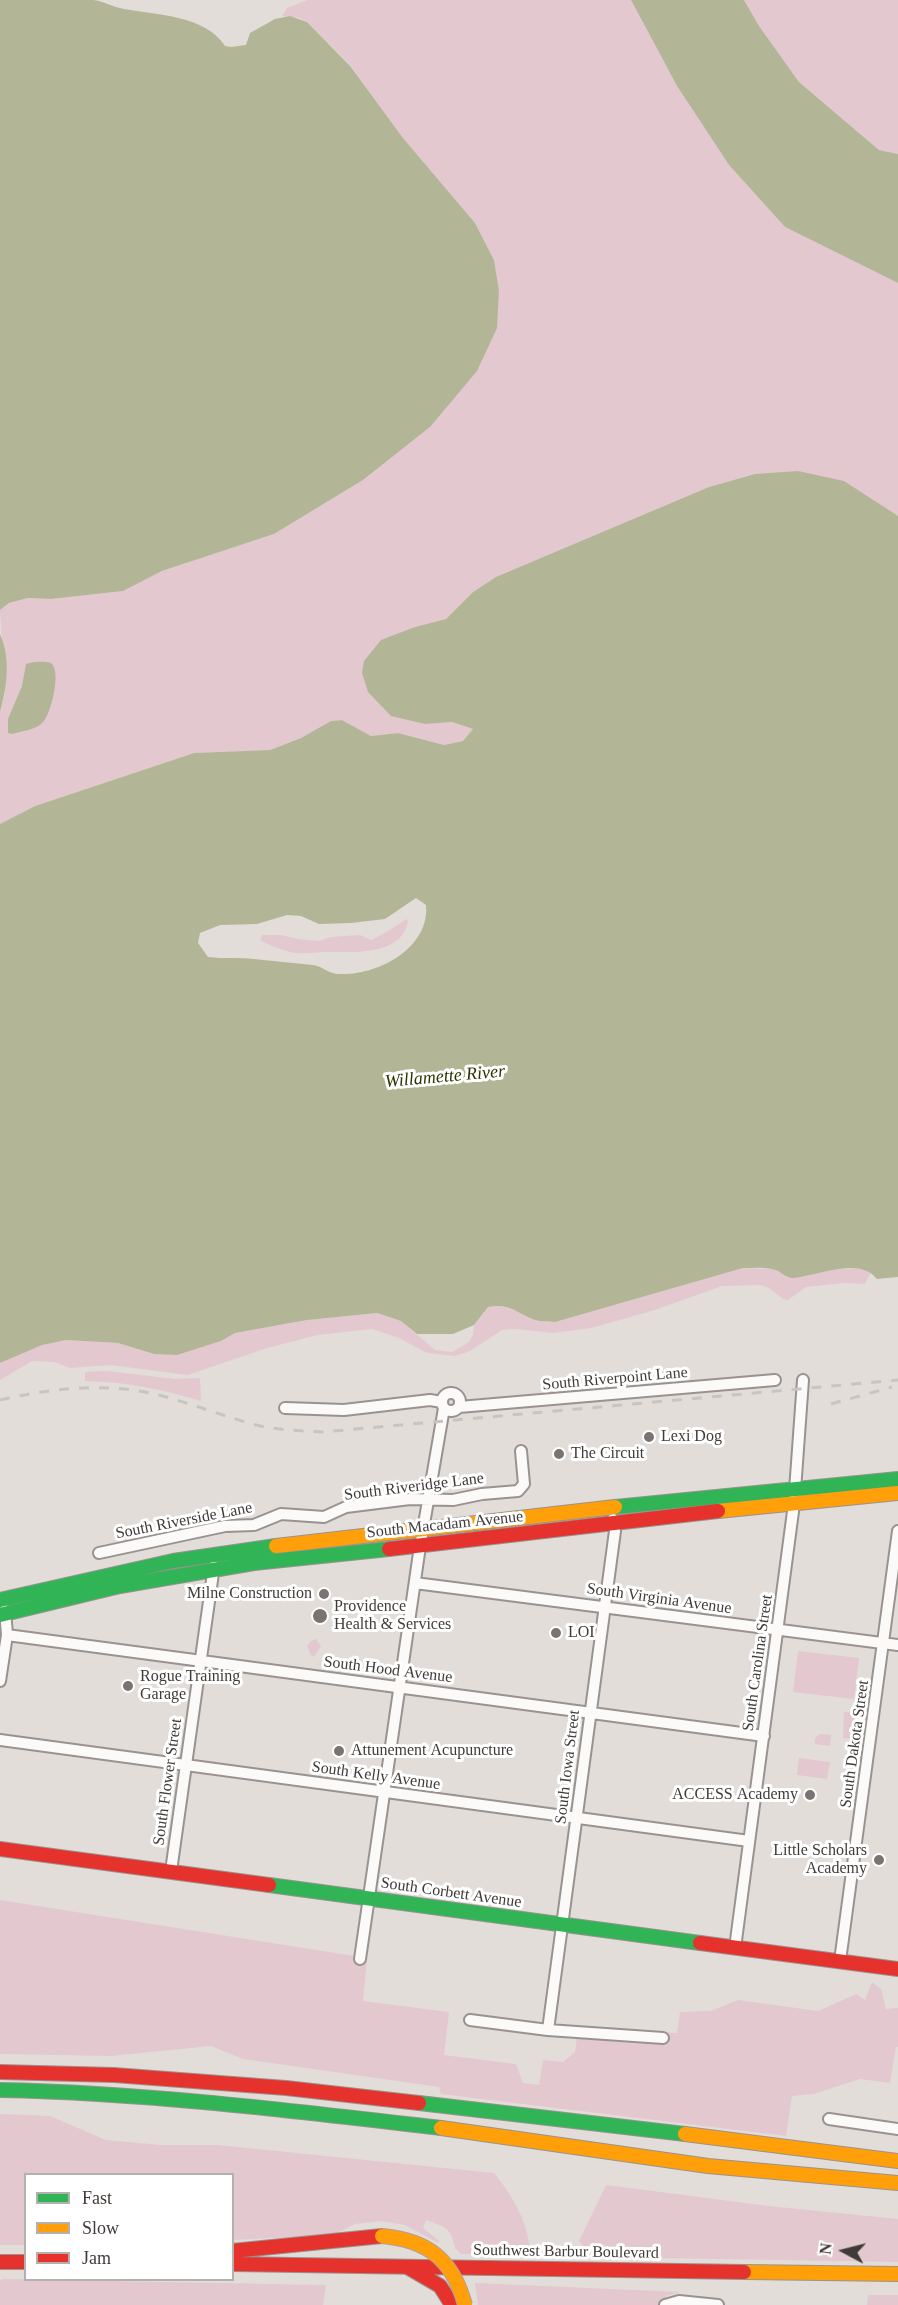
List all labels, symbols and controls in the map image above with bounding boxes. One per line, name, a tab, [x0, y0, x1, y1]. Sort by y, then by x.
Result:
water label: Willamette River	[384, 1061, 506, 1093]
street label: South Riverpoint Lane	[542, 1363, 688, 1395]
place label: Lexi Dog	[661, 1427, 722, 1447]
marker: Lexi Dog	[642, 1430, 656, 1444]
place label: The Circuit	[571, 1444, 644, 1464]
marker: The Circuit	[552, 1447, 566, 1461]
street label: South Riveridge Lane	[343, 1469, 485, 1505]
street label: South Riverside Lane	[114, 1498, 254, 1544]
street label: South Macadam Avenue	[366, 1507, 524, 1543]
street label: South Virginia Avenue	[585, 1579, 733, 1619]
place label: Milne Construction	[187, 1584, 312, 1604]
marker: Milne Construction	[317, 1587, 331, 1601]
street label: South Carolina Street	[739, 1593, 777, 1733]
place label: Providence Health & Services	[334, 1597, 451, 1635]
marker: Providence Health & Services	[311, 1607, 329, 1625]
place label: LOI	[568, 1623, 595, 1643]
marker: LOI	[549, 1626, 563, 1640]
street label: South Hood Avenue	[323, 1653, 453, 1687]
place label: Rogue Training Garage	[140, 1667, 240, 1705]
marker: Rogue Training Garage	[121, 1679, 135, 1693]
street label: South Dakota Street	[837, 1679, 873, 1809]
street label: South Iowa Street	[551, 1709, 585, 1825]
street label: South Flower Street	[150, 1717, 186, 1847]
place label: Attunement Acupuncture	[351, 1741, 513, 1761]
marker: Attunement Acupuncture	[332, 1744, 346, 1758]
street label: South Kelly Avenue	[311, 1757, 441, 1795]
place label: ACCESS Academy	[672, 1785, 798, 1805]
marker: ACCESS Academy	[803, 1788, 817, 1802]
place label: Little Scholars Academy	[773, 1841, 867, 1879]
marker: Little Scholars Academy	[872, 1853, 886, 1867]
street label: South Corbett Avenue	[379, 1874, 523, 1912]
legend	[24, 2173, 234, 2281]
text: Fast	[82, 2188, 112, 2208]
text: Slow	[82, 2218, 119, 2238]
north arrow	[814, 2221, 874, 2281]
street label: Southwest Barbur Boulevard	[473, 2241, 659, 2263]
text: N	[816, 2242, 835, 2256]
text: Jam	[82, 2248, 111, 2268]

